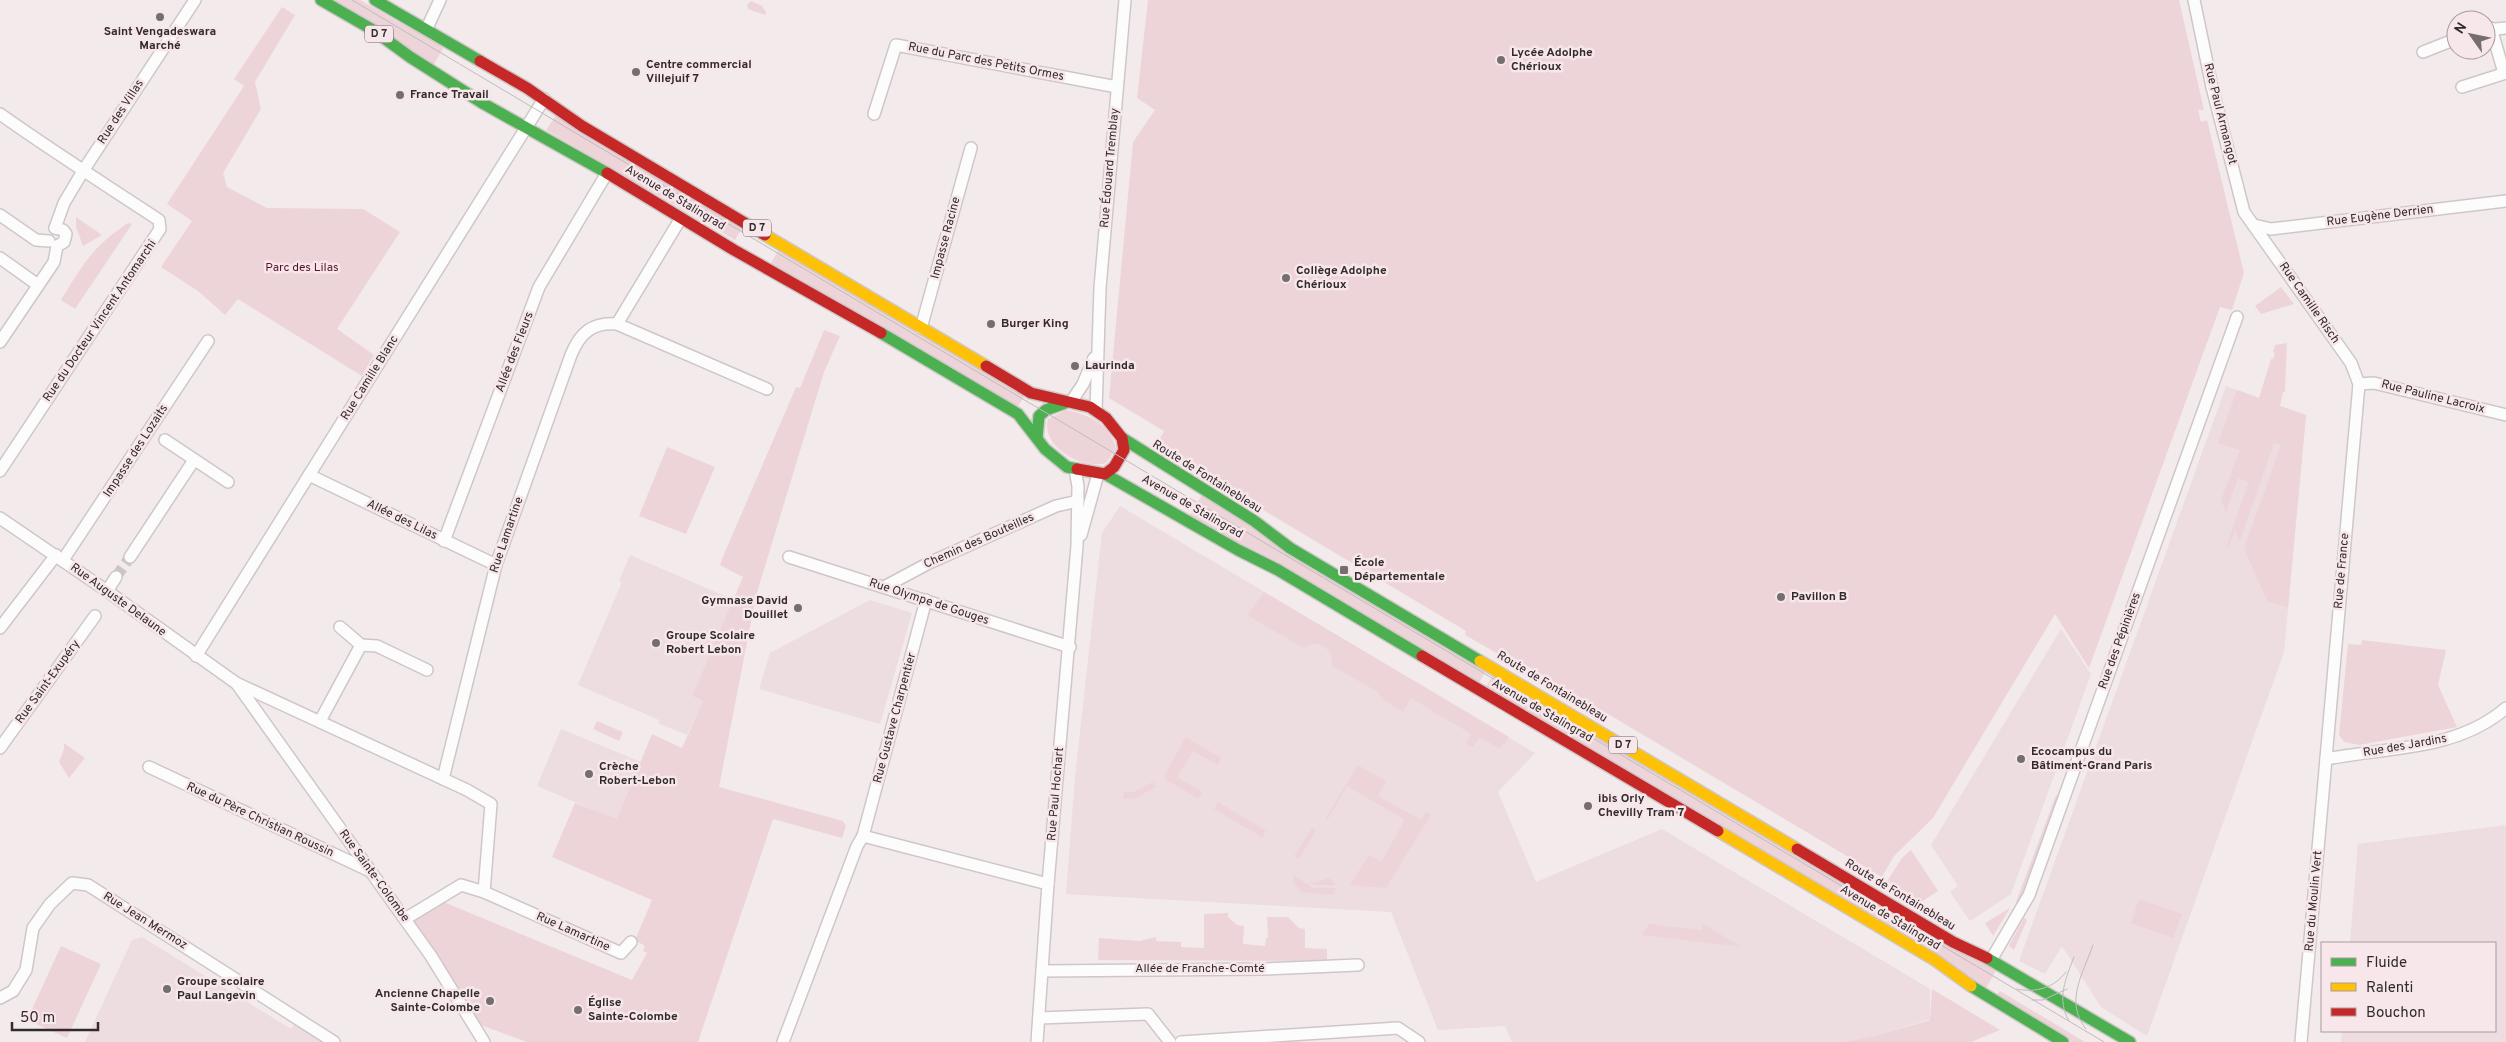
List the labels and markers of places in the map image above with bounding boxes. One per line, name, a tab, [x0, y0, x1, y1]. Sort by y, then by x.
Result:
marker: Saint Vengadeswara Marché	[154, 11, 166, 23]
place label: Saint Vengadeswara Marché	[104, 24, 216, 54]
place label: Lycée Adolphe Chérioux	[1511, 45, 1593, 75]
marker: Lycée Adolphe Chérioux	[1495, 54, 1507, 66]
place label: Centre commercial Villejuif 7	[646, 57, 752, 87]
marker: Centre commercial Villejuif 7	[630, 66, 642, 78]
place label: France Travail	[410, 87, 489, 103]
marker: France Travail	[394, 89, 406, 101]
place label: Collège Adolphe Chérioux	[1296, 263, 1387, 293]
marker: Collège Adolphe Chérioux	[1280, 272, 1292, 284]
place label: Burger King	[1001, 316, 1069, 332]
marker: Burger King	[985, 318, 997, 330]
place label: Laurinda	[1085, 358, 1135, 374]
marker: Laurinda	[1069, 360, 1081, 372]
place label: École Départementale	[1354, 555, 1445, 585]
marker: École Départementale	[1338, 564, 1350, 576]
place label: Pavillon B	[1791, 589, 1847, 605]
marker: Pavillon B	[1775, 591, 1787, 603]
place label: Gymnase David Douillet	[701, 593, 788, 623]
marker: Gymnase David Douillet	[792, 602, 804, 614]
place label: Groupe Scolaire Robert Lebon	[666, 628, 755, 658]
marker: Groupe Scolaire Robert Lebon	[650, 637, 662, 649]
place label: Ecocampus du Bâtiment-Grand Paris	[2031, 744, 2153, 774]
marker: Ecocampus du Bâtiment-Grand Paris	[2015, 753, 2027, 765]
place label: Crèche Robert-Lebon	[599, 759, 676, 789]
marker: Crèche Robert-Lebon	[583, 768, 595, 780]
place label: ibis Orly Chevilly Tram 7	[1598, 791, 1684, 821]
marker: ibis Orly Chevilly Tram 7	[1582, 800, 1594, 812]
place label: Groupe scolaire Paul Langevin	[177, 974, 265, 1004]
marker: Groupe scolaire Paul Langevin	[161, 983, 173, 995]
place label: Ancienne Chapelle Sainte-Colombe	[375, 986, 480, 1016]
marker: Ancienne Chapelle Sainte-Colombe	[484, 995, 496, 1007]
place label: Église Sainte-Colombe	[588, 995, 678, 1025]
marker: Église Sainte-Colombe	[572, 1004, 584, 1016]

